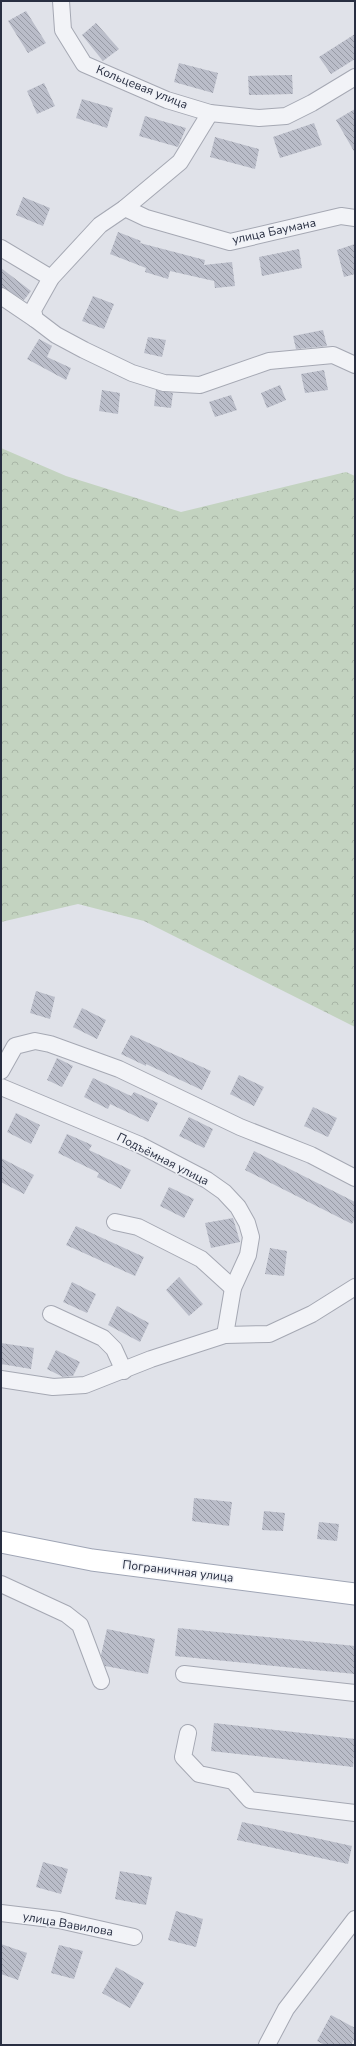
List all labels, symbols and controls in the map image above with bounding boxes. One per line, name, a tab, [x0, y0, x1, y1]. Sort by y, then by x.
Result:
street label: Кольцевая улица	[94, 61, 190, 113]
street label: улица Баумана	[231, 214, 317, 248]
street label: Подъёмная улица	[114, 1129, 212, 1189]
street label: Пограничная улица	[121, 1556, 235, 1586]
street label: улица Вавилова	[22, 1908, 114, 1940]

